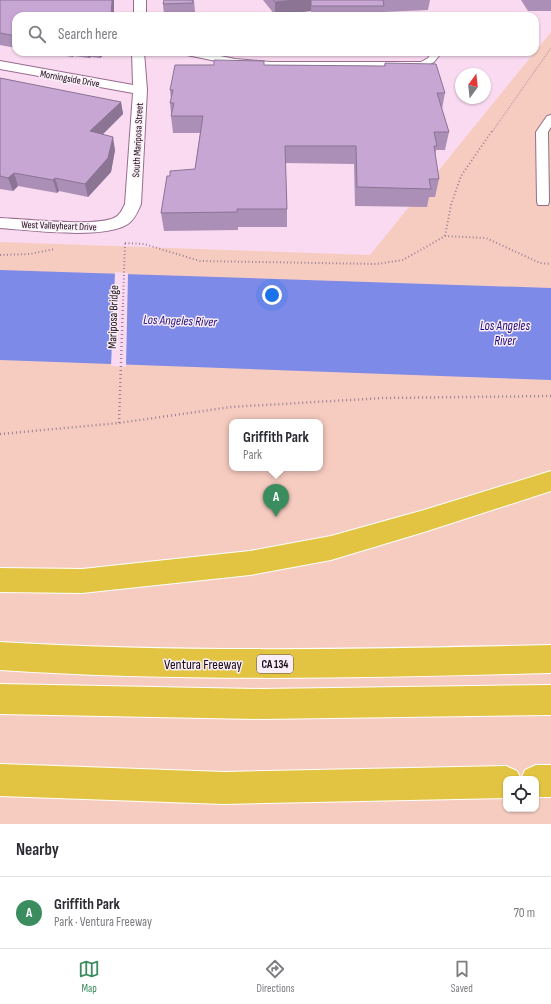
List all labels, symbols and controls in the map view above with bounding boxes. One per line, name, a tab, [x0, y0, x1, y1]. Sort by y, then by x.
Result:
search box	[12, 12, 539, 56]
icon: search	[26, 23, 48, 45]
text: Search here	[58, 25, 118, 44]
street label: Morningside Drive	[39, 68, 100, 90]
north arrow	[455, 68, 491, 104]
street label: South Mariposa Street	[130, 103, 146, 178]
street label: West Valleyheart Drive	[21, 219, 97, 233]
street label: Mariposa Bridge	[105, 285, 122, 349]
your location	[262, 285, 282, 305]
water label: Los Angeles River	[143, 312, 218, 330]
water label: Los Angeles River	[480, 318, 530, 349]
popup	[229, 419, 323, 471]
text: Griffith Park	[243, 428, 309, 447]
text: Park	[243, 447, 262, 463]
pin: A	[263, 484, 289, 517]
road number: CA 134	[257, 655, 293, 673]
street label: Ventura Freeway	[164, 656, 242, 673]
map controls	[503, 776, 539, 812]
button: locate	[503, 776, 539, 812]
text: Nearby	[16, 840, 59, 860]
text: Griffith Park	[54, 895, 120, 914]
text: A	[26, 905, 32, 921]
text: 70 m	[514, 905, 535, 921]
text: Park · Ventura Freeway	[54, 914, 152, 930]
tab: Map	[78, 958, 100, 995]
tab: Directions	[257, 958, 294, 995]
tab: Saved	[451, 958, 473, 995]

